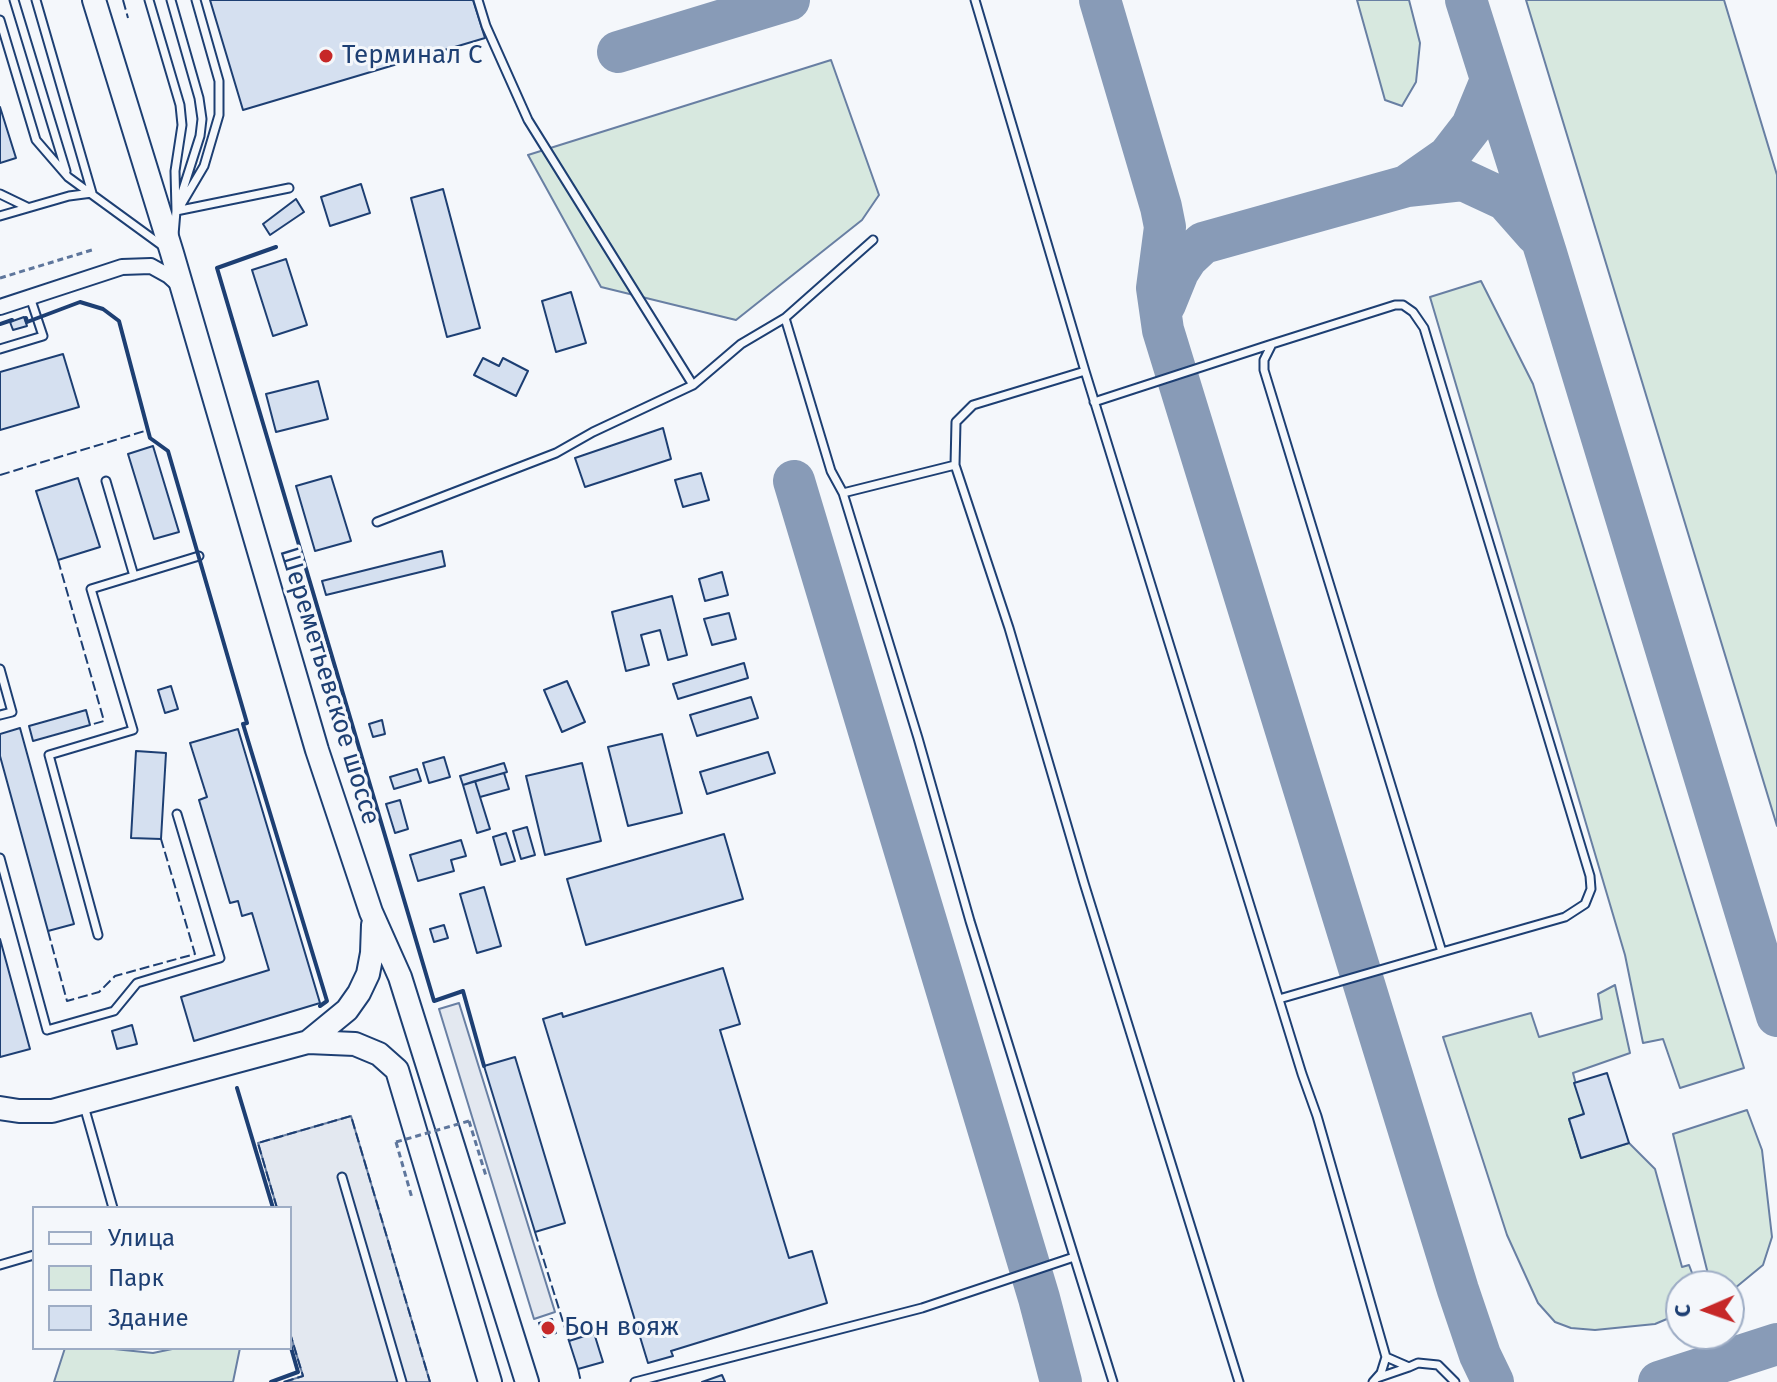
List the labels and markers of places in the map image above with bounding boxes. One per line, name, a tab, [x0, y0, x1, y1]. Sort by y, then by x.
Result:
place label: Терминал C	[342, 40, 483, 72]
marker: Терминал C	[317, 47, 335, 65]
place label: Бон вояж	[564, 1312, 679, 1344]
marker: Бон вояж	[539, 1319, 557, 1337]

